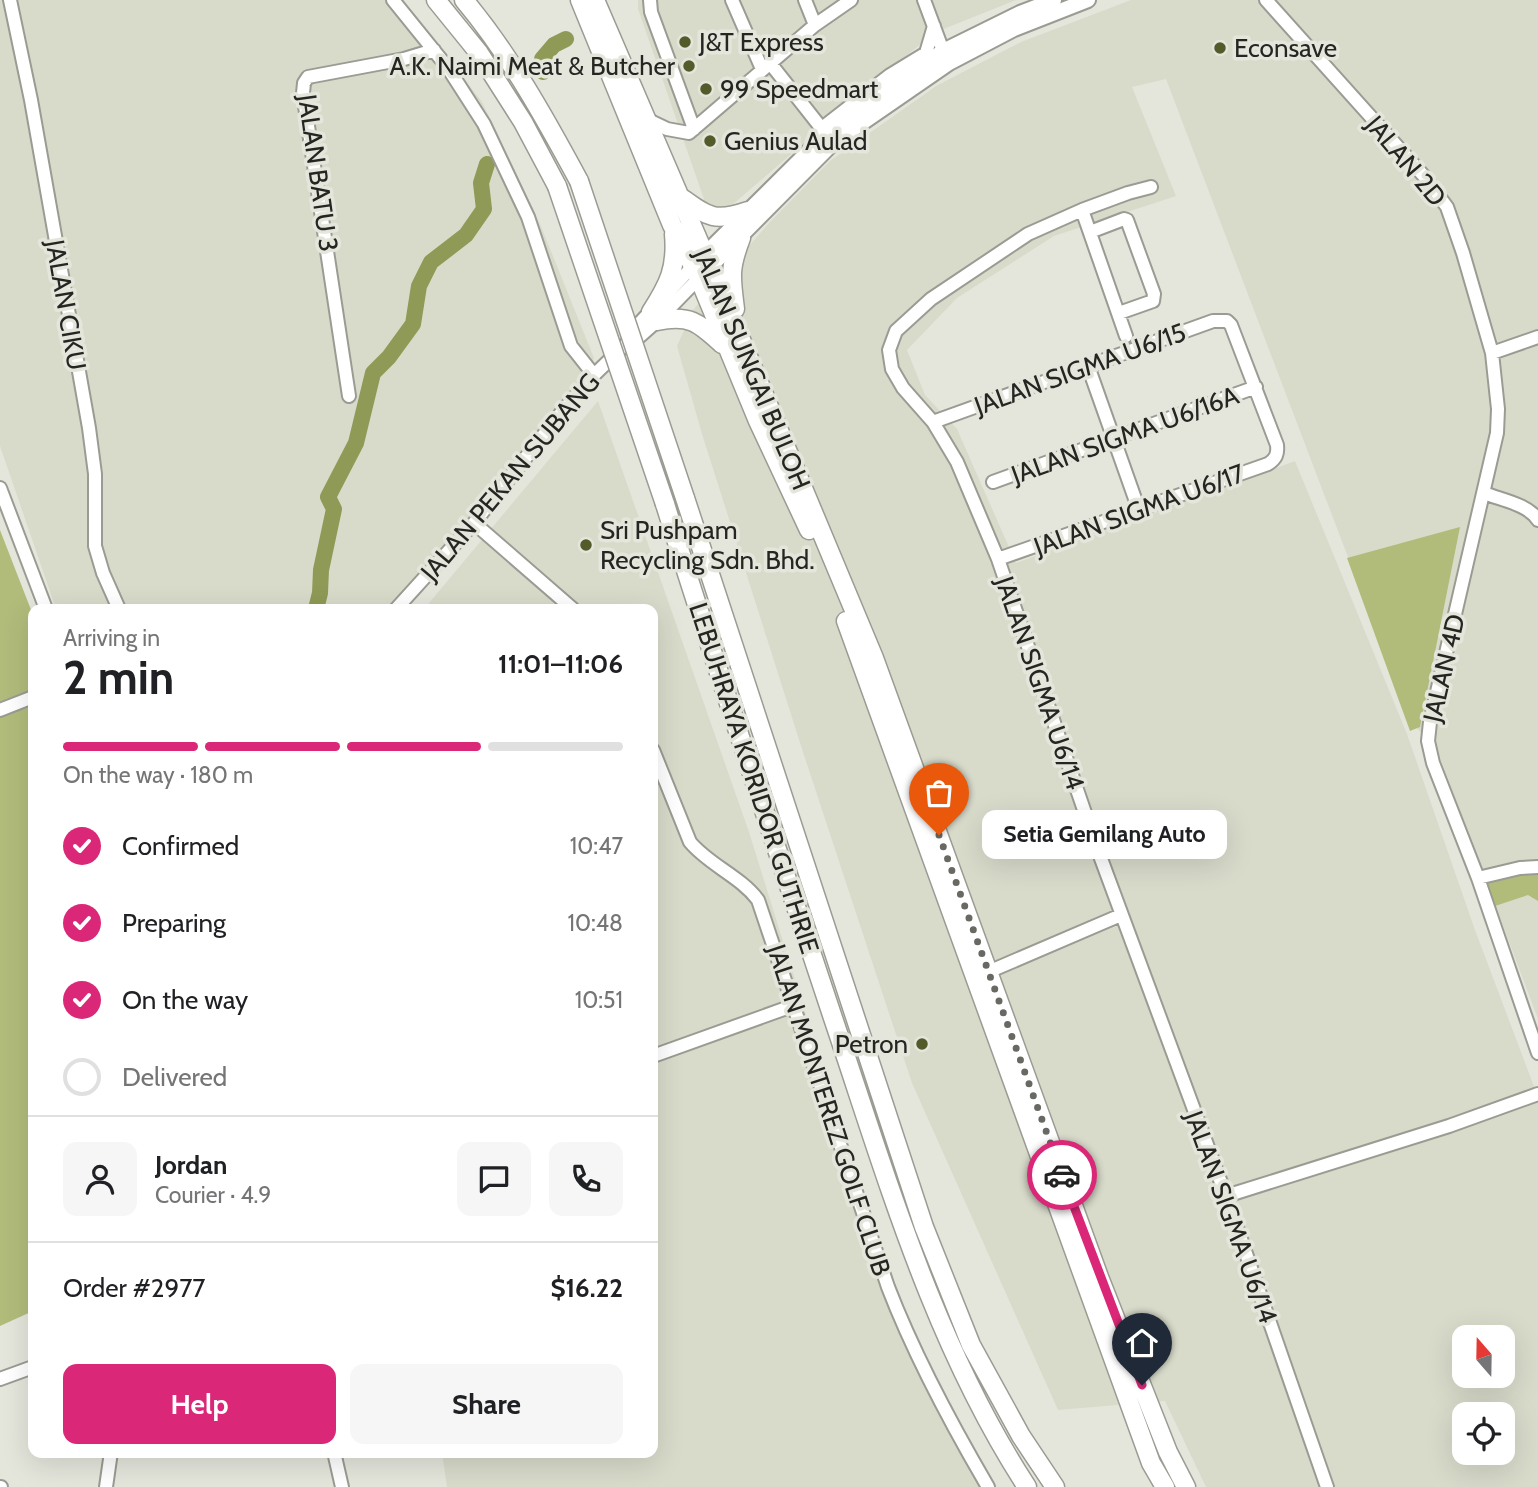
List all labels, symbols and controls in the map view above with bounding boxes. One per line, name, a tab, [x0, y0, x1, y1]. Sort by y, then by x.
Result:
place label: J&T Express	[698, 26, 824, 58]
place label: Econsave	[1234, 32, 1337, 64]
marker: J&T Express	[677, 34, 693, 50]
marker: Econsave	[1212, 40, 1228, 56]
place label: A.K. Naimi Meat & Butcher	[390, 50, 676, 82]
marker: A.K. Naimi Meat & Butcher	[681, 58, 697, 74]
place label: 99 Speedmart	[720, 73, 878, 105]
marker: 99 Speedmart	[698, 81, 714, 97]
street label: JALAN BATU 3	[291, 91, 345, 254]
street label: JALAN 2D	[1358, 108, 1453, 213]
place label: Genius Aulad	[724, 125, 867, 157]
marker: Genius Aulad	[702, 133, 718, 149]
street label: JALAN CIKU	[39, 236, 93, 373]
street label: JALAN SUNGAI BULOH	[686, 243, 817, 495]
street label: JALAN SIGMA U6/15	[969, 316, 1190, 422]
street label: JALAN PEKAN SUBANG	[413, 367, 606, 588]
street label: JALAN SIGMA U6/16A	[1006, 379, 1243, 491]
street label: JALAN SIGMA U6/17	[1028, 457, 1249, 563]
place label: Sri Pushpam Recycling Sdn. Bhd.	[600, 514, 815, 576]
marker: Sri Pushpam Recycling Sdn. Bhd.	[578, 537, 594, 553]
street label: JALAN SIGMA U6/14	[988, 571, 1092, 794]
street label: LEBUHRAYA KORIDOR GUTHRIE	[682, 598, 826, 958]
street label: JALAN 4D	[1416, 611, 1472, 726]
text: Arriving in	[63, 624, 160, 652]
text: 11:01–11:06	[498, 648, 623, 680]
text: 2 min	[63, 650, 174, 706]
text: On the way · 180 m	[63, 761, 253, 789]
pin	[909, 763, 969, 835]
icon: bag	[920, 774, 958, 812]
callout: Setia Gemilang Auto	[981, 810, 1226, 860]
text: Setia Gemilang Auto	[1003, 820, 1206, 848]
icon: check	[63, 827, 101, 865]
text: Confirmed	[122, 830, 239, 862]
text: 10:47	[570, 832, 623, 860]
icon: check	[63, 904, 101, 942]
text: Preparing	[122, 907, 226, 939]
text: 10:48	[567, 909, 623, 937]
street label: JALAN MONTEREZ GOLF CLUB	[760, 939, 898, 1280]
icon: check	[63, 981, 101, 1019]
text: On the way	[122, 984, 248, 1016]
text: 10:51	[575, 986, 623, 1014]
place label: Petron	[835, 1028, 908, 1060]
marker: Petron	[914, 1036, 930, 1052]
text: Delivered	[122, 1061, 227, 1093]
street label: JALAN SIGMA U6/14	[1177, 1106, 1284, 1328]
courier	[1027, 1140, 1097, 1210]
button: person	[63, 1142, 137, 1216]
button: chat	[457, 1142, 531, 1216]
button: phone	[549, 1142, 623, 1216]
text: Jordan	[155, 1149, 227, 1181]
icon: car	[1043, 1156, 1081, 1194]
text: Courier · 4.9	[155, 1181, 271, 1209]
text: Order #2977	[63, 1272, 205, 1304]
text: $16.22	[550, 1272, 623, 1304]
pin	[1112, 1313, 1172, 1385]
icon: home	[1123, 1324, 1161, 1362]
north arrow	[1452, 1325, 1516, 1388]
map controls	[1452, 1325, 1515, 1465]
button: Help	[63, 1364, 336, 1444]
button: Share	[350, 1364, 623, 1444]
button: locate	[1452, 1402, 1515, 1465]

